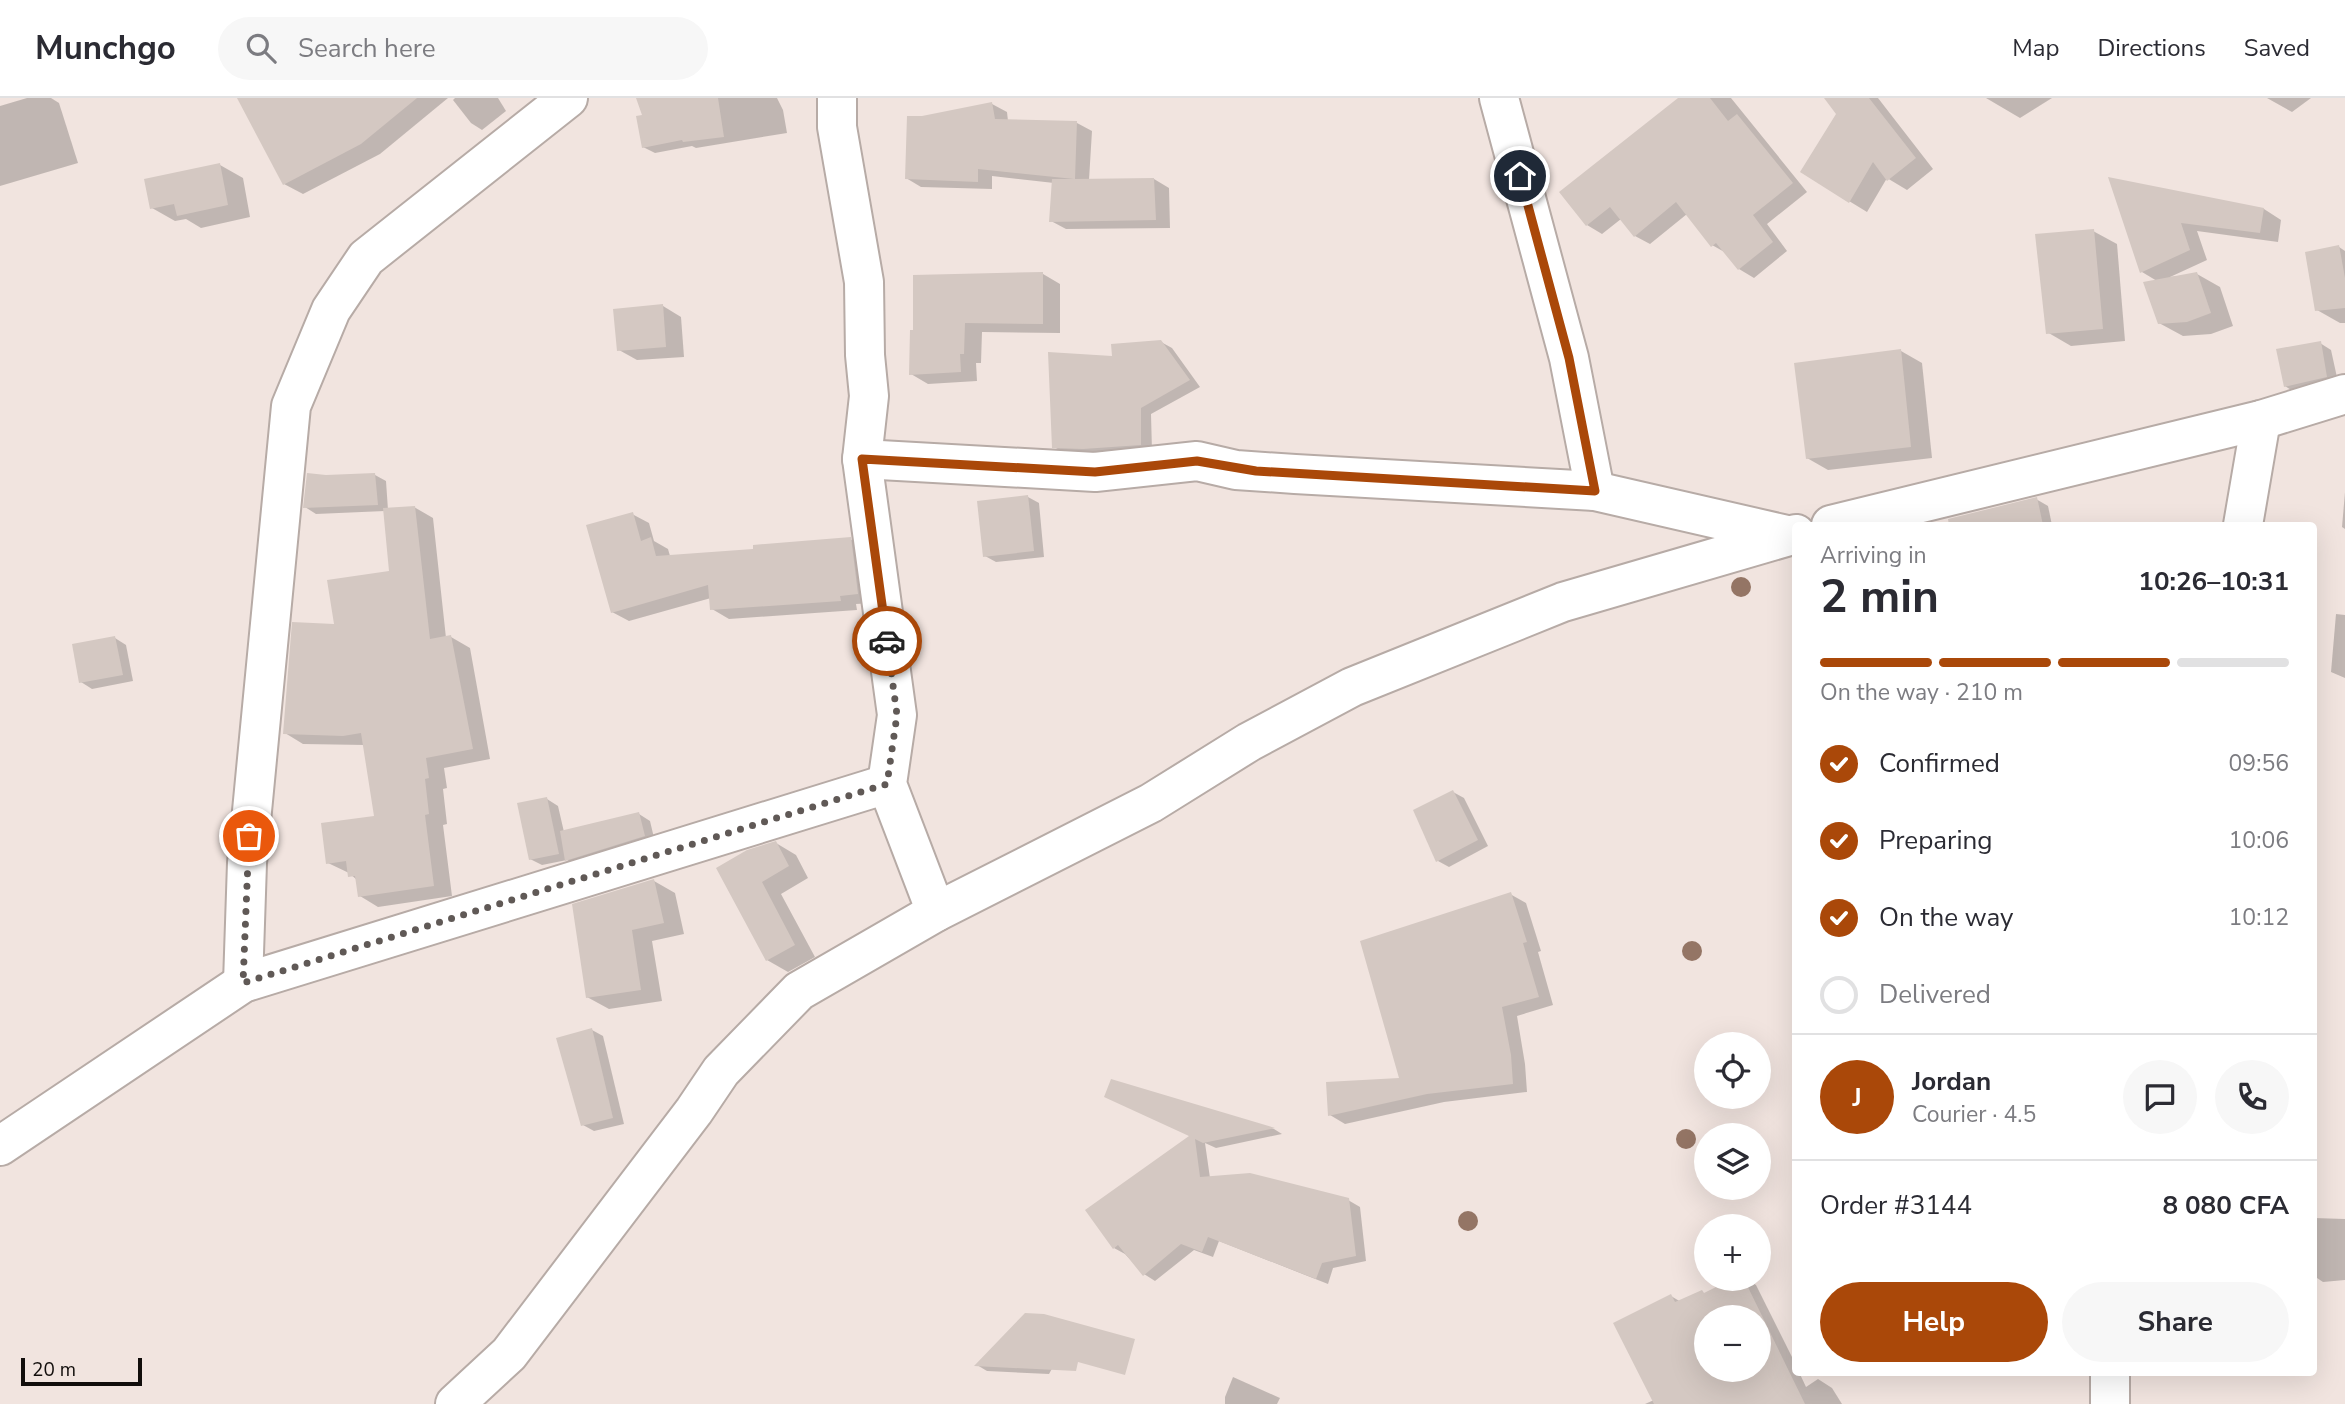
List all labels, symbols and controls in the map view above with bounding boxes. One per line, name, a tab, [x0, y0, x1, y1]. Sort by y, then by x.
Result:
search box	[218, 17, 708, 80]
text: Munchgo	[35, 26, 176, 71]
icon: search	[242, 29, 280, 67]
text: Search here	[298, 31, 436, 66]
text: Map	[2012, 32, 2059, 64]
text: Directions	[2097, 32, 2206, 64]
text: Saved	[2244, 32, 2310, 64]
pin	[1490, 146, 1550, 206]
icon: home	[1501, 157, 1539, 195]
text: Arriving in	[1820, 540, 1927, 571]
text: 10:26–10:31	[2138, 564, 2289, 599]
text: 2 min	[1820, 565, 1939, 628]
courier	[852, 606, 922, 676]
icon: car	[868, 622, 906, 660]
text: On the way · 210 m	[1820, 677, 2023, 708]
icon: check	[1820, 745, 1858, 783]
text: Confirmed	[1879, 746, 2000, 781]
text: 09:56	[2229, 748, 2289, 779]
pin	[219, 806, 279, 866]
icon: bag	[230, 817, 268, 855]
icon: check	[1820, 822, 1858, 860]
text: Preparing	[1879, 823, 1992, 858]
text: 10:06	[2229, 825, 2289, 856]
icon: check	[1820, 899, 1858, 937]
text: On the way	[1879, 900, 2013, 935]
text: 10:12	[2229, 902, 2289, 933]
text: Delivered	[1879, 977, 1991, 1012]
map controls	[1694, 1032, 1771, 1382]
button: locate	[1694, 1032, 1771, 1109]
button: chat	[2123, 1060, 2197, 1134]
button: phone	[2215, 1060, 2289, 1134]
text: Jordan	[1912, 1064, 1991, 1099]
text: J	[1852, 1080, 1862, 1115]
text: Courier · 4.5	[1912, 1099, 2036, 1130]
button: layers	[1694, 1123, 1771, 1200]
text: Order #3144	[1820, 1188, 1972, 1223]
text: 8 080 CFA	[2162, 1188, 2289, 1223]
button: +	[1694, 1214, 1771, 1291]
button: Help	[1820, 1282, 2048, 1362]
button: Share	[2062, 1282, 2289, 1362]
button: −	[1694, 1305, 1771, 1382]
scale bar	[21, 1355, 142, 1387]
text: 20 m	[32, 1357, 76, 1383]

